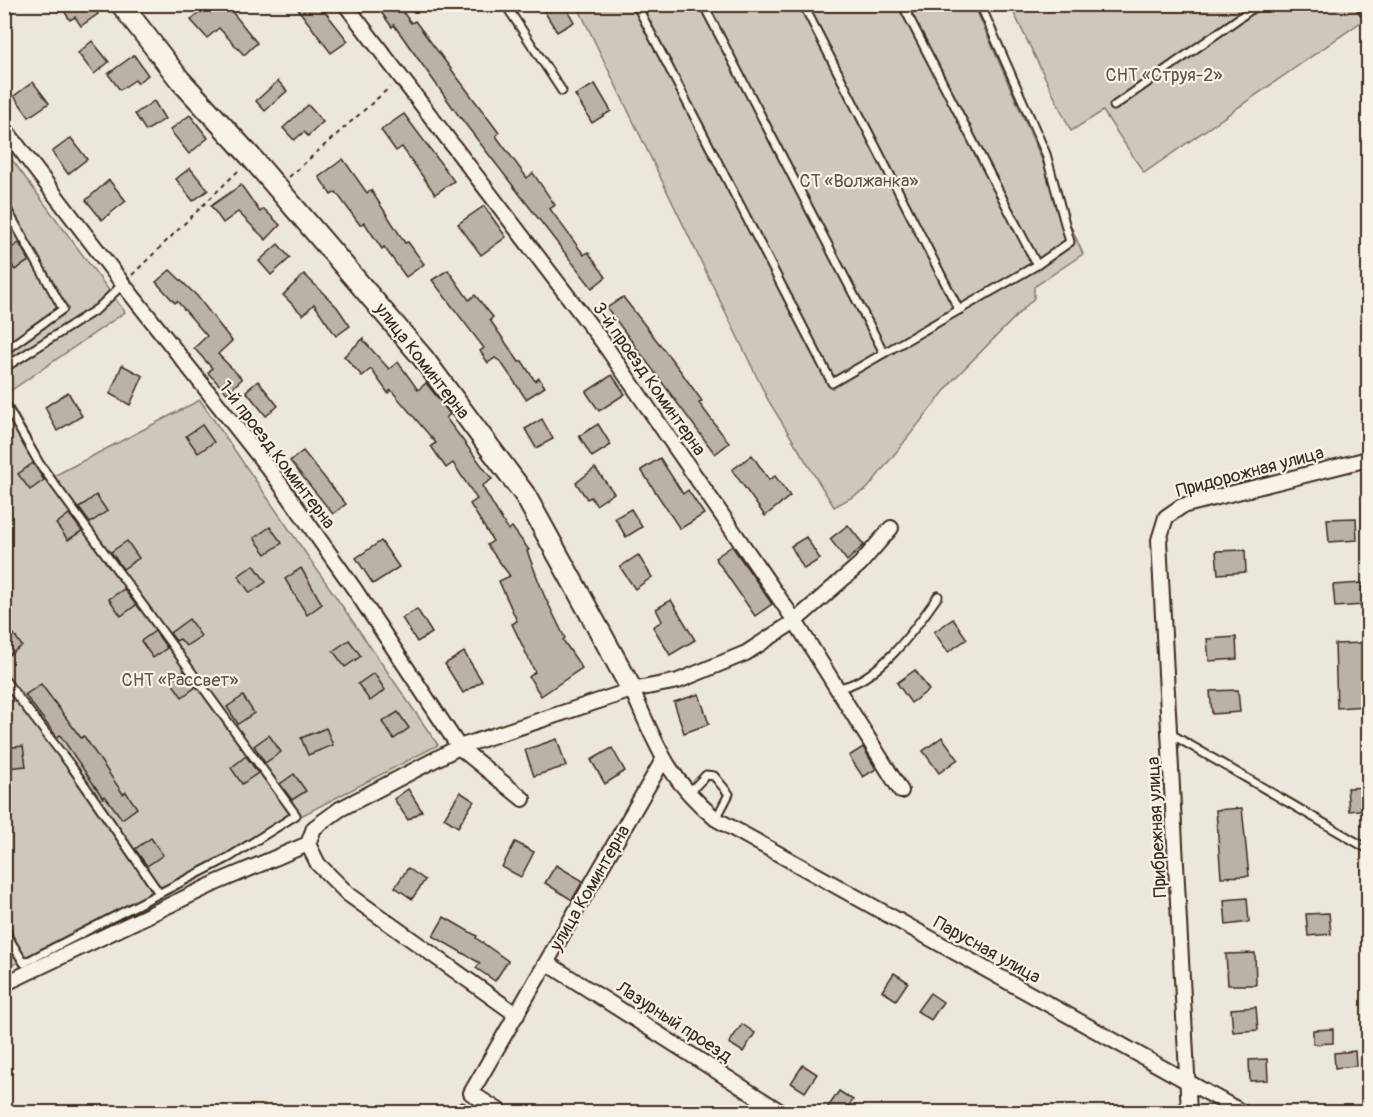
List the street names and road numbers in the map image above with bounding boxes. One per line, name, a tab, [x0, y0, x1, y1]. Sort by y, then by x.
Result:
street label: улица Коминтерна	[369, 297, 475, 424]
street label: 3-й проезд Коминтерна	[587, 298, 711, 460]
street label: 1-й проезд Коминтерна	[214, 376, 340, 534]
street label: Придорожная улица	[1174, 441, 1326, 503]
street label: Прибрежная улица	[1142, 756, 1172, 898]
street label: улица Коминтерна	[544, 821, 635, 956]
street label: Парусная улица	[929, 911, 1045, 989]
street label: Лазурный проезд	[611, 976, 736, 1068]

